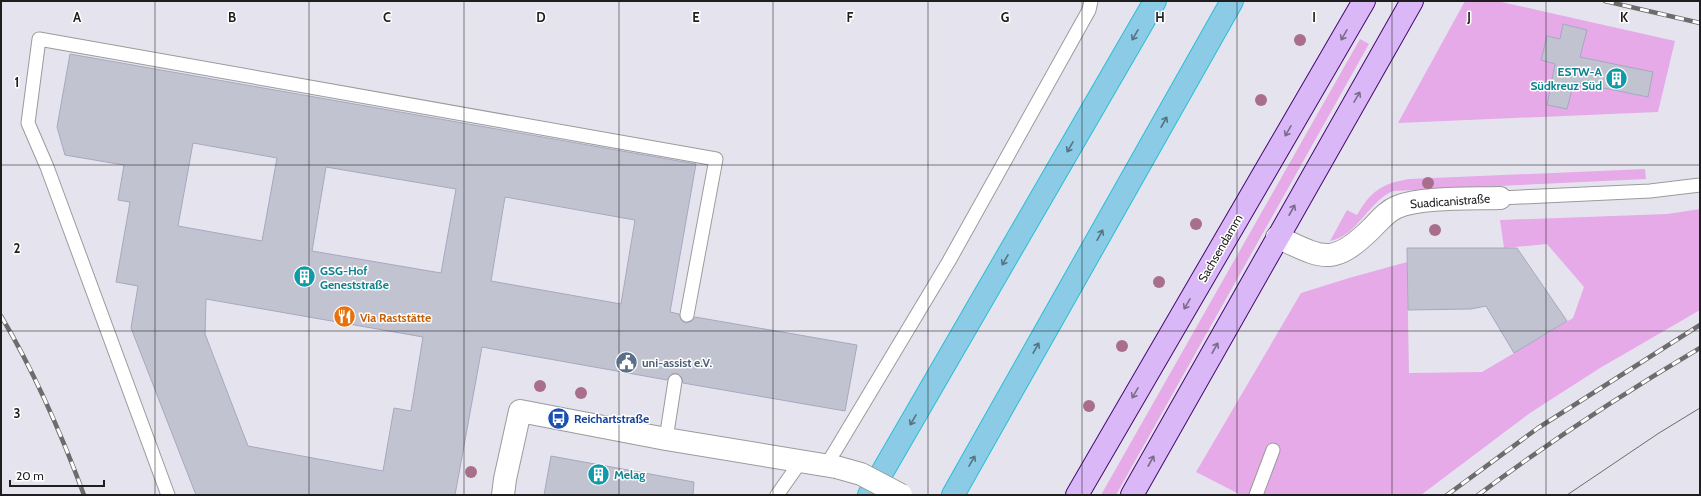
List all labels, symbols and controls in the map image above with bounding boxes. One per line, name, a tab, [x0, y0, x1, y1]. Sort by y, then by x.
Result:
text: A	[73, 9, 82, 25]
text: B	[228, 9, 236, 25]
text: C	[383, 9, 391, 25]
text: D	[536, 9, 546, 25]
text: E	[692, 9, 700, 25]
text: F	[847, 9, 854, 25]
text: G	[1001, 9, 1010, 25]
text: H	[1155, 9, 1165, 25]
text: I	[1312, 9, 1316, 25]
text: J	[1466, 9, 1471, 25]
text: K	[1620, 9, 1629, 25]
one-way arrow	[1131, 29, 1139, 41]
one-way arrow	[1340, 29, 1348, 41]
place label: ESTW-A Südkreuz Süd	[1530, 64, 1602, 93]
building icon: ESTW-A Südkreuz Süd	[1604, 65, 1630, 91]
text: 1	[15, 74, 19, 90]
one-way arrow	[1353, 91, 1361, 103]
one-way arrow	[1160, 116, 1168, 128]
one-way arrow	[1284, 125, 1292, 137]
one-way arrow	[1066, 141, 1074, 153]
street label: Suadicanistraße	[1410, 191, 1490, 211]
one-way arrow	[1289, 204, 1297, 216]
street label: Sachsendamm	[1195, 211, 1245, 285]
one-way arrow	[1097, 229, 1104, 241]
text: 2	[14, 240, 21, 256]
one-way arrow	[1001, 254, 1009, 266]
place label: GSG-Hof Geneststraße	[320, 263, 389, 292]
building icon: GSG-Hof Geneststraße	[291, 264, 317, 290]
one-way arrow	[1183, 297, 1191, 309]
restaurant icon: Via Raststätte	[332, 304, 358, 330]
place label: Via Raststätte	[360, 310, 431, 325]
one-way arrow	[1033, 342, 1041, 354]
one-way arrow	[1212, 342, 1219, 354]
public building icon: uni-assist e.V.	[613, 349, 639, 375]
place label: uni-assist e.V.	[642, 355, 712, 370]
one-way arrow	[1131, 387, 1139, 399]
text: 3	[13, 405, 21, 421]
bus stop icon: Reichartstraße	[545, 405, 571, 431]
place label: Reichartstraße	[574, 411, 649, 426]
one-way arrow	[908, 414, 916, 426]
one-way arrow	[969, 455, 977, 467]
one-way arrow	[1148, 455, 1156, 467]
building icon: Melag	[586, 461, 612, 487]
scale bar	[10, 462, 104, 488]
place label: Melag	[614, 467, 645, 482]
text: 20 m	[16, 468, 44, 483]

